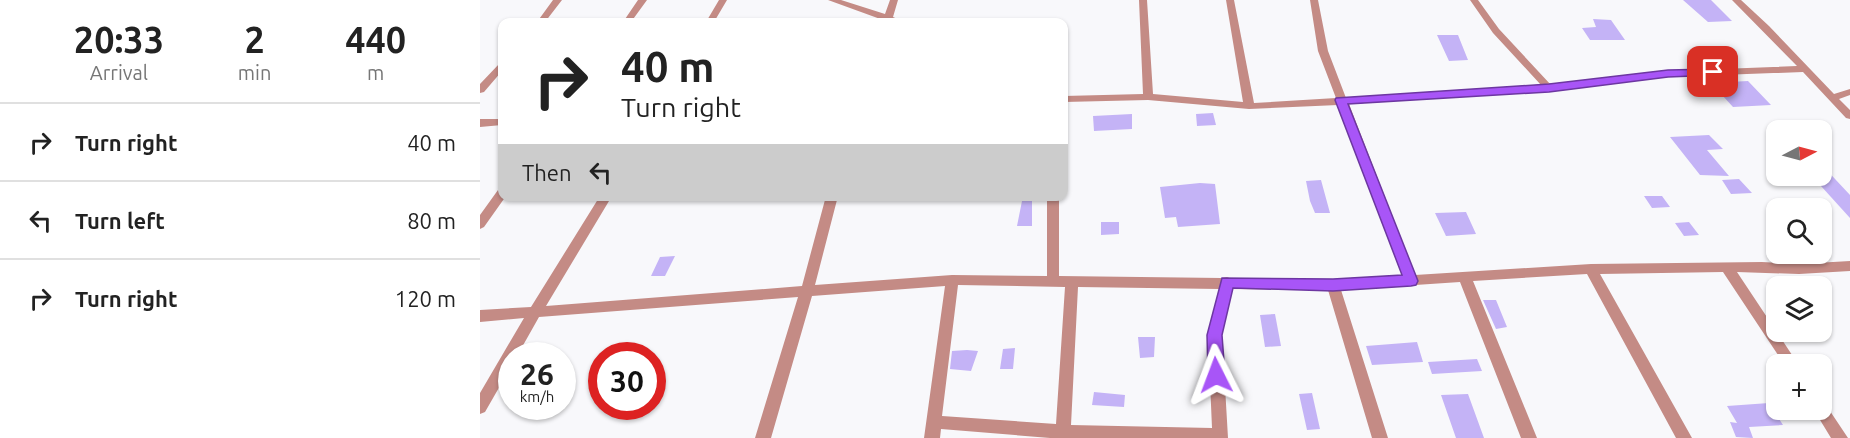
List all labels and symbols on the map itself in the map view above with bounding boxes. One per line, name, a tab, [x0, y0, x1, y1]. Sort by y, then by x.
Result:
pin	[1687, 46, 1738, 97]
north arrow	[1766, 120, 1832, 186]
speed limit sign: 30	[588, 342, 666, 420]
position arrow	[1184, 343, 1248, 407]

